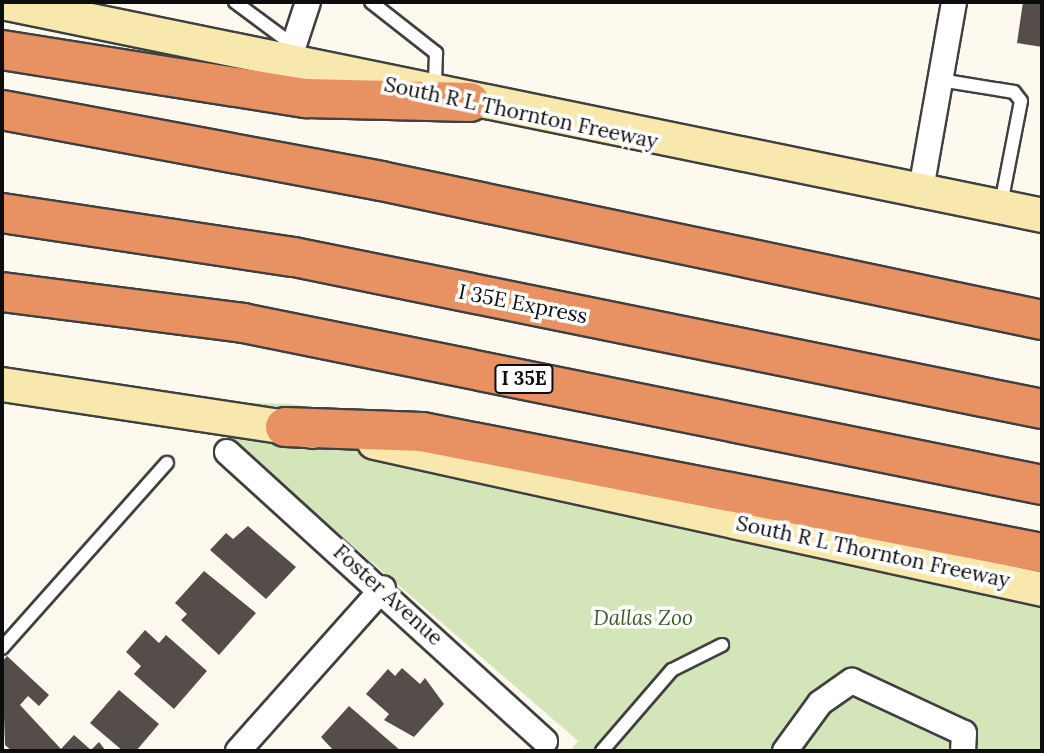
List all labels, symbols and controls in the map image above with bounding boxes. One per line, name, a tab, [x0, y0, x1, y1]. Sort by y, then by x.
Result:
street label: South R L Thornton Freeway	[382, 72, 660, 154]
street label: I 35E Express	[456, 279, 590, 329]
road number: I 35E	[494, 364, 554, 394]
street label: South R L Thornton Freeway	[734, 511, 1012, 593]
street label: Foster Avenue	[328, 539, 448, 651]
park label: Dallas Zoo	[593, 605, 693, 631]

